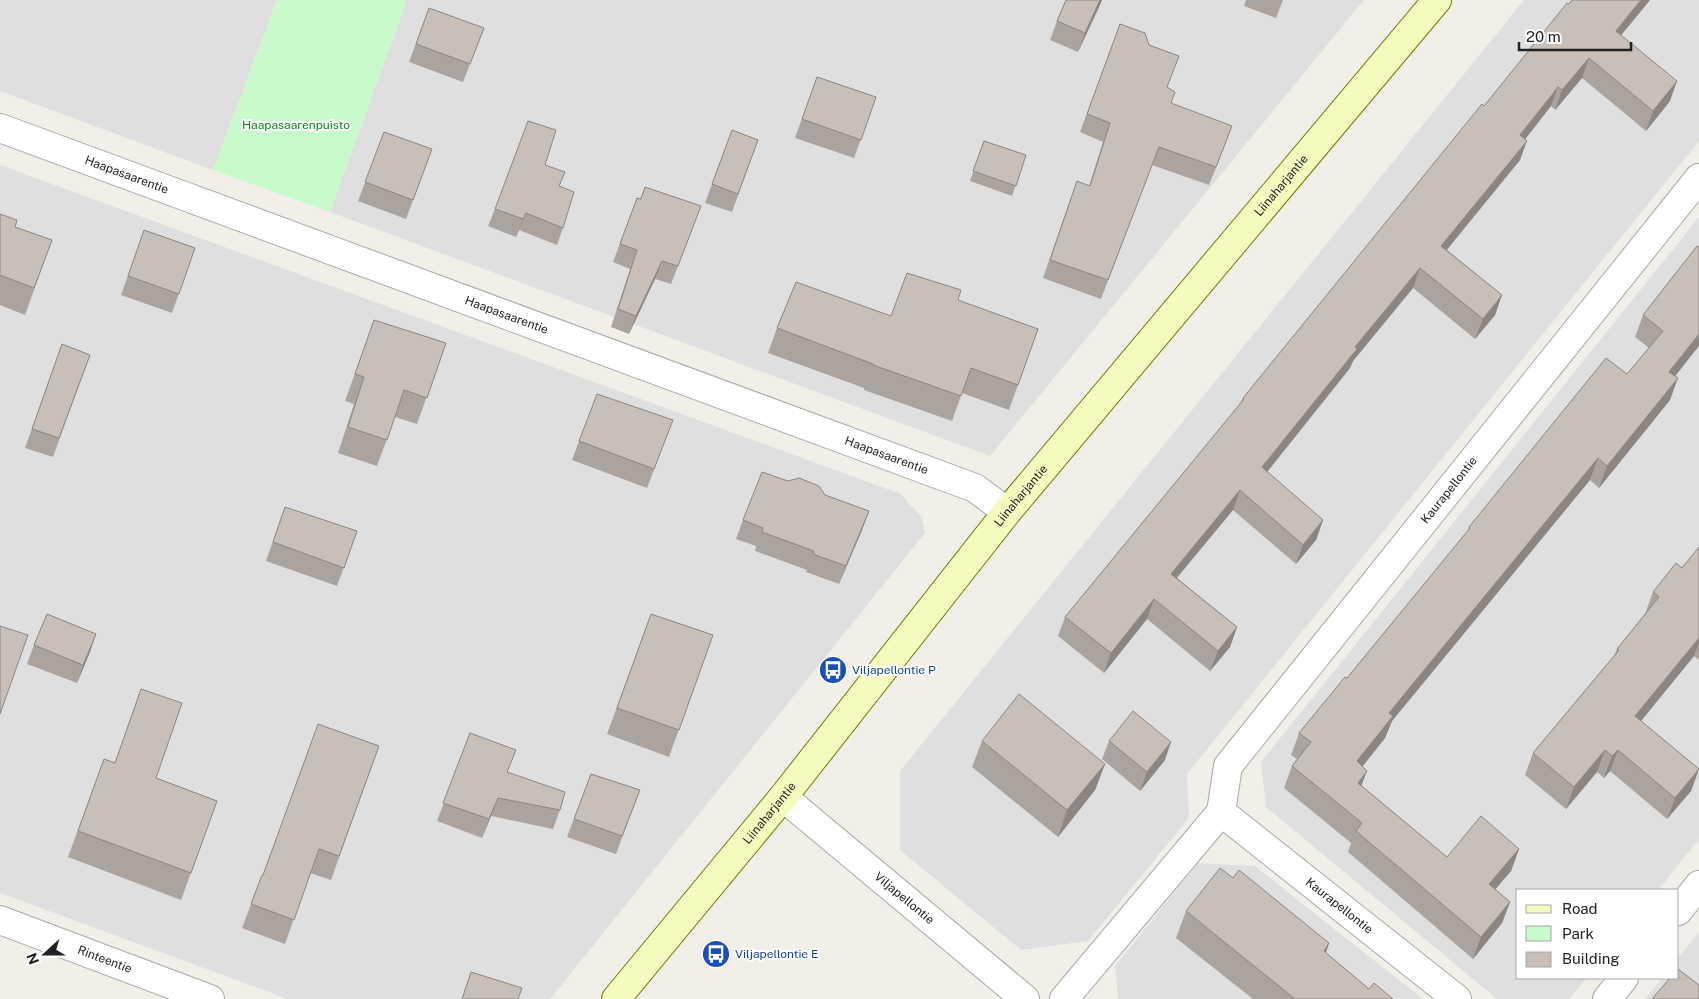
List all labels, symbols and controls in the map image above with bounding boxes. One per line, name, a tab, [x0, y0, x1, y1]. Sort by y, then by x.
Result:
scale bar	[1519, 20, 1632, 52]
text: 20 m	[1526, 28, 1561, 45]
park label: Haapasaarenpuisto	[242, 118, 350, 132]
street label: Liinaharjantie	[1252, 152, 1311, 219]
street label: Haapasaarentie	[83, 153, 171, 197]
street label: Haapasaarentie	[463, 293, 550, 337]
street label: Haapasaarentie	[843, 434, 930, 477]
street label: Kaurapellontie	[1418, 454, 1480, 526]
street label: Liinaharjantie	[991, 462, 1051, 529]
bus stop icon: Viljapellontie P	[818, 655, 848, 685]
place label: Viljapellontie P	[852, 663, 936, 677]
street label: Liinaharjantie	[740, 779, 799, 847]
street label: Viljapellontie	[872, 869, 937, 927]
street label: Kaurapellontie	[1303, 875, 1376, 937]
legend	[1516, 889, 1679, 979]
text: Road	[1562, 900, 1598, 917]
text: Park	[1562, 925, 1594, 942]
north arrow	[20, 929, 70, 979]
bus stop icon: Viljapellontie E	[701, 939, 731, 969]
street label: Rinteentie	[76, 943, 134, 976]
place label: Viljapellontie E	[735, 947, 818, 961]
text: Building	[1562, 950, 1620, 967]
text: N	[23, 951, 42, 967]

